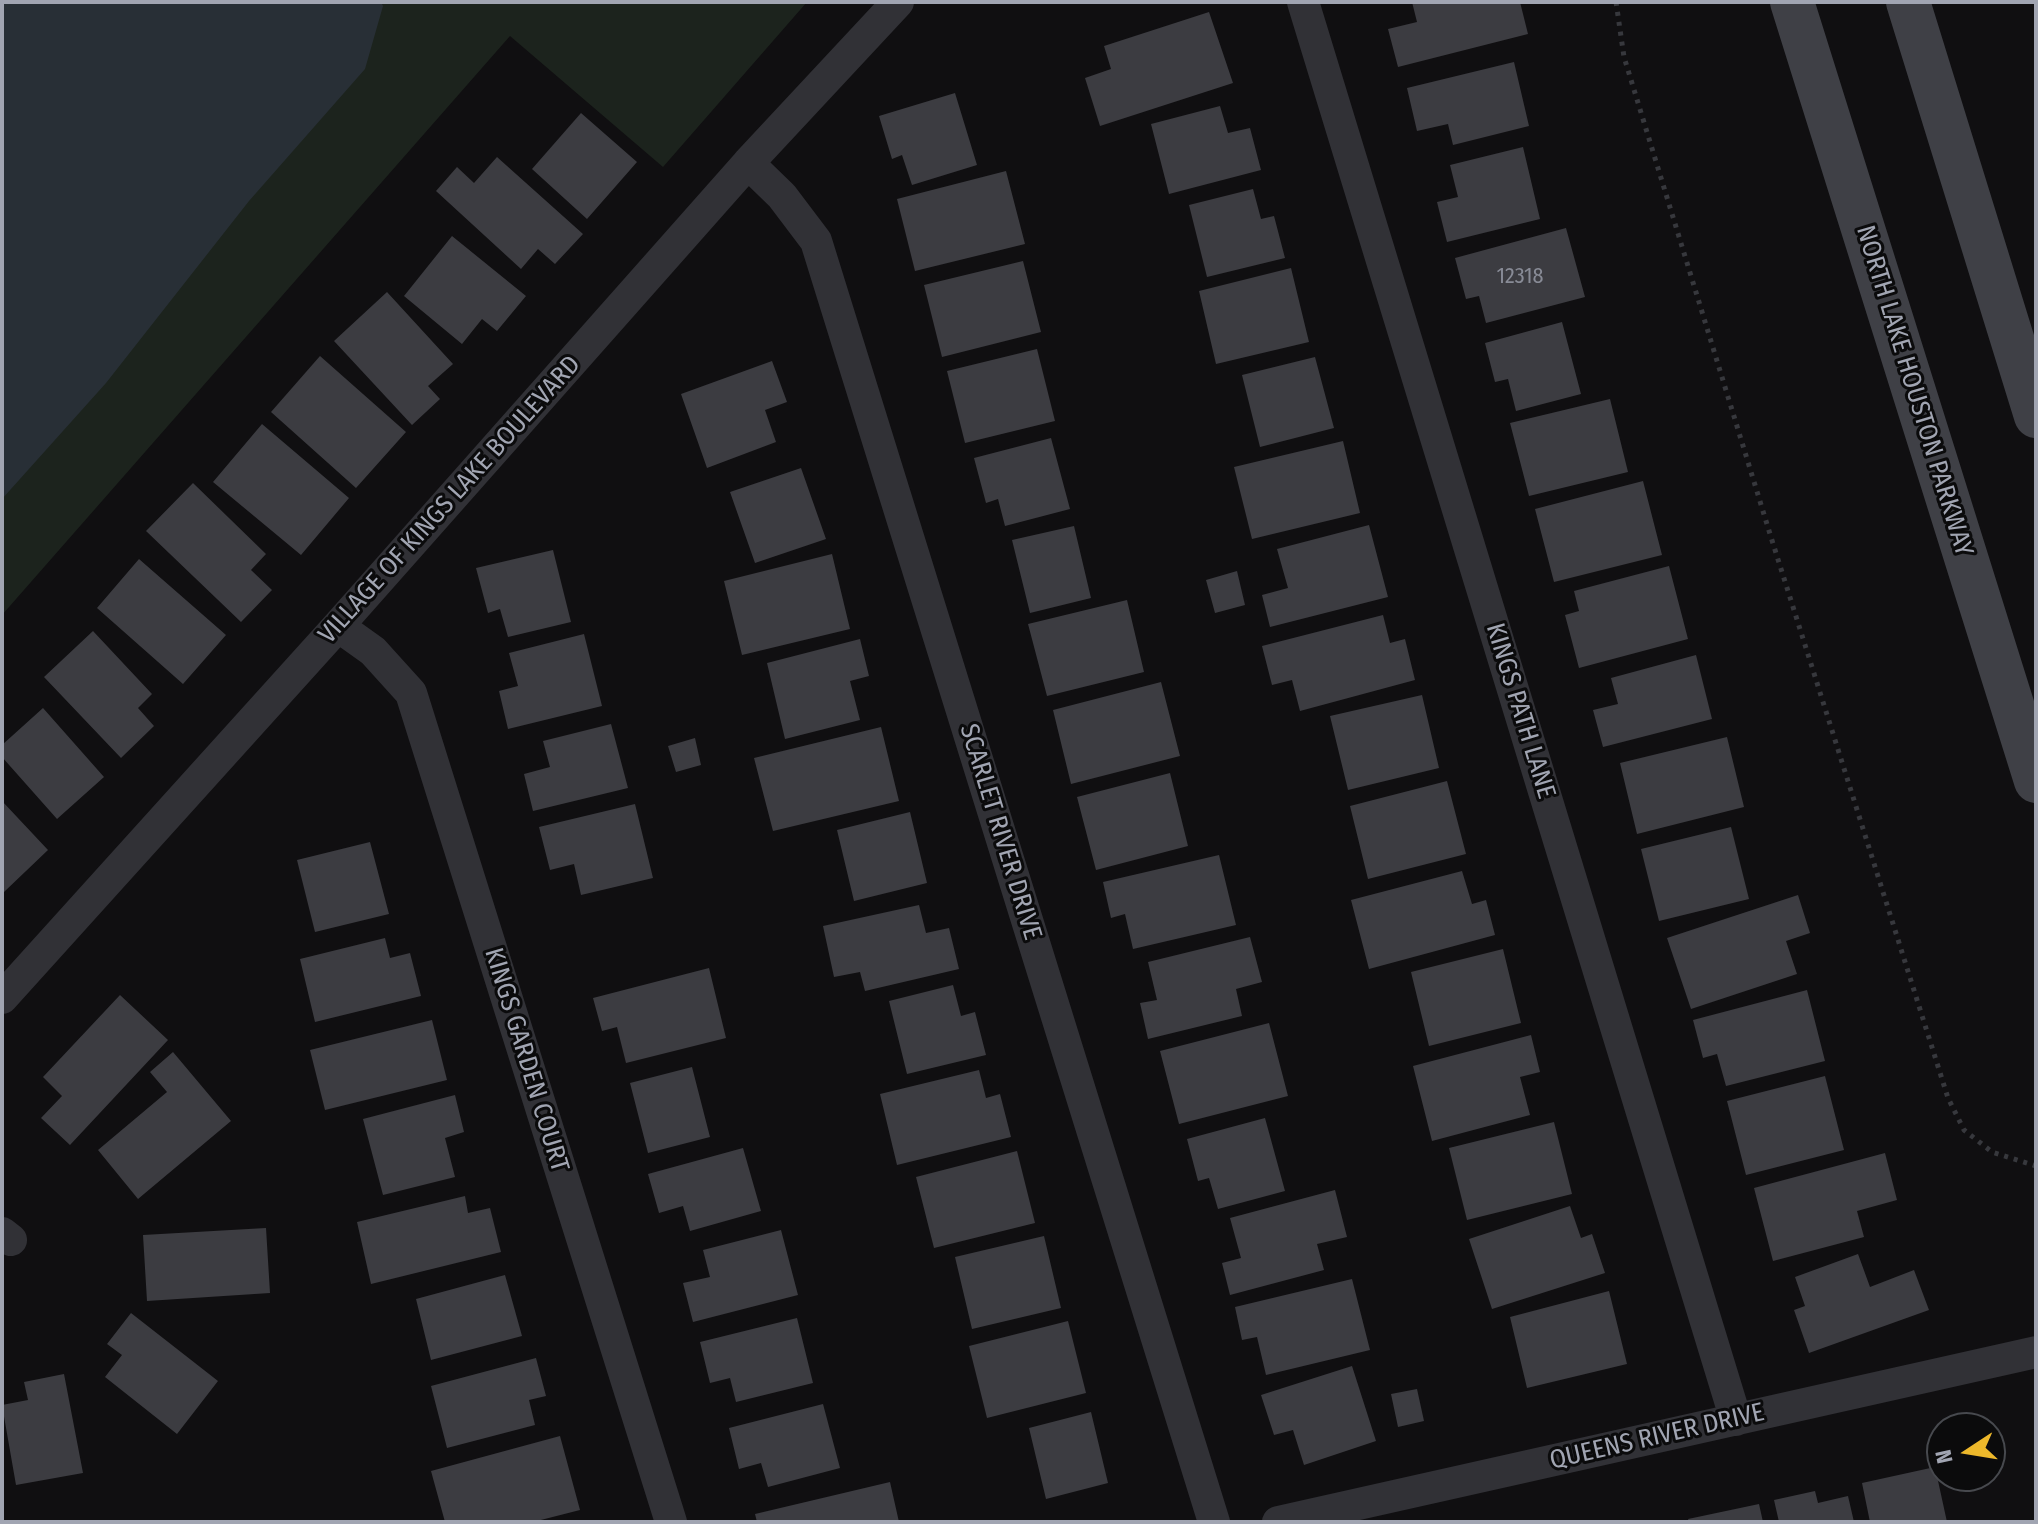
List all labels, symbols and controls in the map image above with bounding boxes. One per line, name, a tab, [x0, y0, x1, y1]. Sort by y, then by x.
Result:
street label: NORTH LAKE HOUSTON PARKWAY	[1849, 222, 1979, 560]
house number: 12318	[1496, 264, 1544, 290]
street label: VILLAGE OF KINGS LAKE BOULEVARD	[312, 350, 588, 650]
street label: KINGS PATH LANE	[1479, 620, 1561, 802]
street label: SCARLET RIVER DRIVE	[952, 720, 1048, 944]
street label: KINGS GARDEN COURT	[477, 944, 575, 1176]
street label: QUEENS RIVER DRIVE	[1547, 1397, 1767, 1477]
north arrow	[1926, 1412, 2006, 1492]
text: N	[1929, 1447, 1959, 1466]

